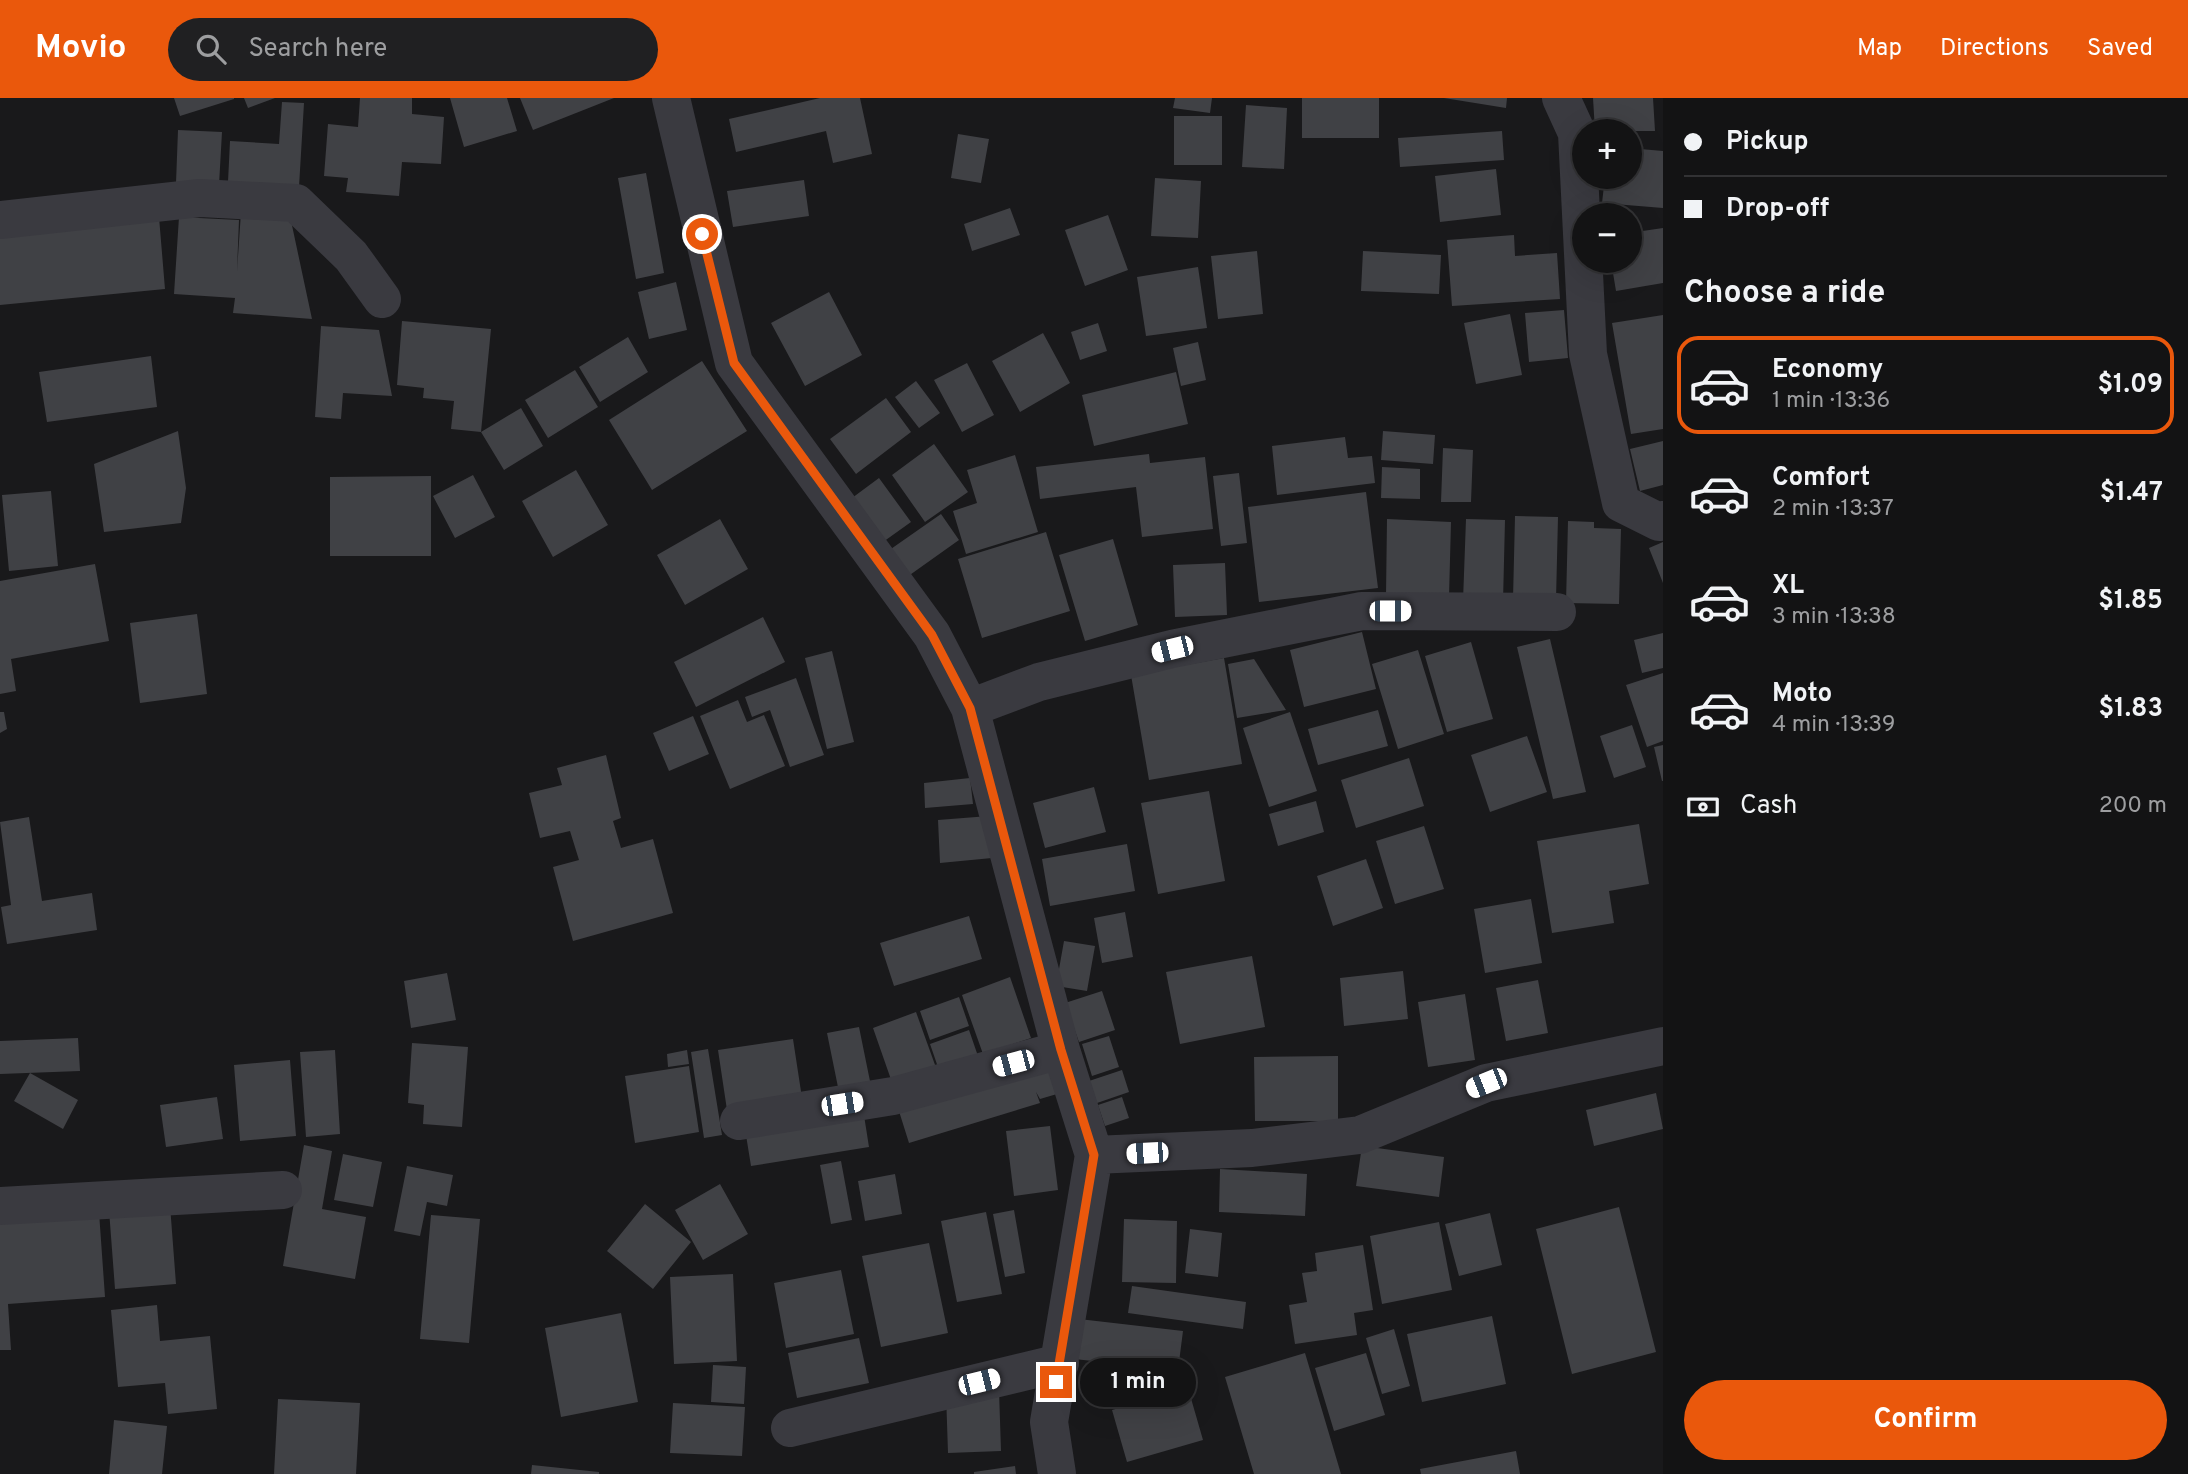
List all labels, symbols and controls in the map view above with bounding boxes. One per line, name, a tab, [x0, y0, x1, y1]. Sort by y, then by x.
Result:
search box	[168, 18, 658, 81]
text: Movio	[35, 28, 126, 70]
icon: search	[192, 30, 230, 68]
text: Search here	[248, 33, 387, 66]
text: Map	[1857, 34, 1902, 64]
text: Directions	[1940, 34, 2049, 64]
text: Saved	[2087, 34, 2153, 64]
map controls	[1572, 119, 1642, 273]
button: +	[1572, 119, 1642, 189]
text: Pickup	[1726, 126, 1809, 159]
text: Drop-off	[1726, 193, 1829, 226]
button: −	[1572, 203, 1642, 273]
route start	[686, 218, 718, 250]
text: Choose a ride	[1684, 274, 1885, 314]
icon: car	[1688, 354, 1751, 417]
text: Economy	[1772, 354, 1883, 387]
text: $1.09	[2097, 369, 2163, 402]
text: 1 min · 13:36	[1772, 387, 1890, 416]
icon: car	[1688, 462, 1751, 525]
text: Comfort	[1772, 462, 1870, 495]
text: $1.47	[2100, 477, 2163, 510]
text: 2 min · 13:37	[1772, 495, 1894, 524]
icon: car	[1688, 570, 1751, 633]
text: XL	[1772, 570, 1804, 603]
text: $1.85	[2098, 585, 2163, 618]
car	[1370, 601, 1412, 622]
text: 3 min · 13:38	[1772, 603, 1896, 632]
car	[1150, 634, 1195, 664]
icon: car	[1688, 678, 1751, 741]
text: Moto	[1772, 678, 1832, 711]
text: $1.83	[2099, 693, 2163, 726]
text: 4 min · 13:39	[1772, 711, 1896, 740]
icon: cash	[1684, 788, 1722, 826]
text: Cash	[1740, 790, 1797, 823]
text: 200 m	[2099, 792, 2167, 821]
car	[990, 1047, 1037, 1079]
car	[1463, 1065, 1510, 1101]
car	[820, 1090, 865, 1118]
car	[1126, 1141, 1169, 1165]
callout: 1 min	[1080, 1358, 1196, 1406]
route end	[1040, 1366, 1072, 1398]
car	[957, 1367, 1002, 1397]
text: 1 min	[1110, 1368, 1166, 1397]
button: Confirm	[1684, 1380, 2167, 1460]

